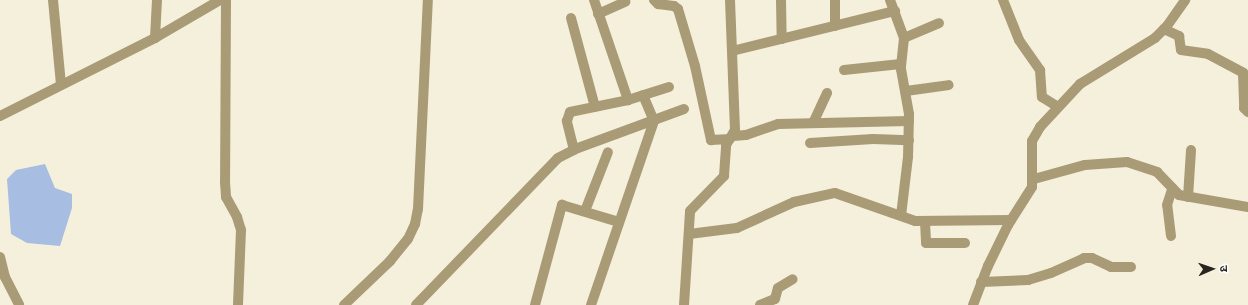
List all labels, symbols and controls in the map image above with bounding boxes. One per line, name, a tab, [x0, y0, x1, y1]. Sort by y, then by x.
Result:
north arrow	[1192, 249, 1232, 289]
text: उ	[1217, 265, 1231, 272]

